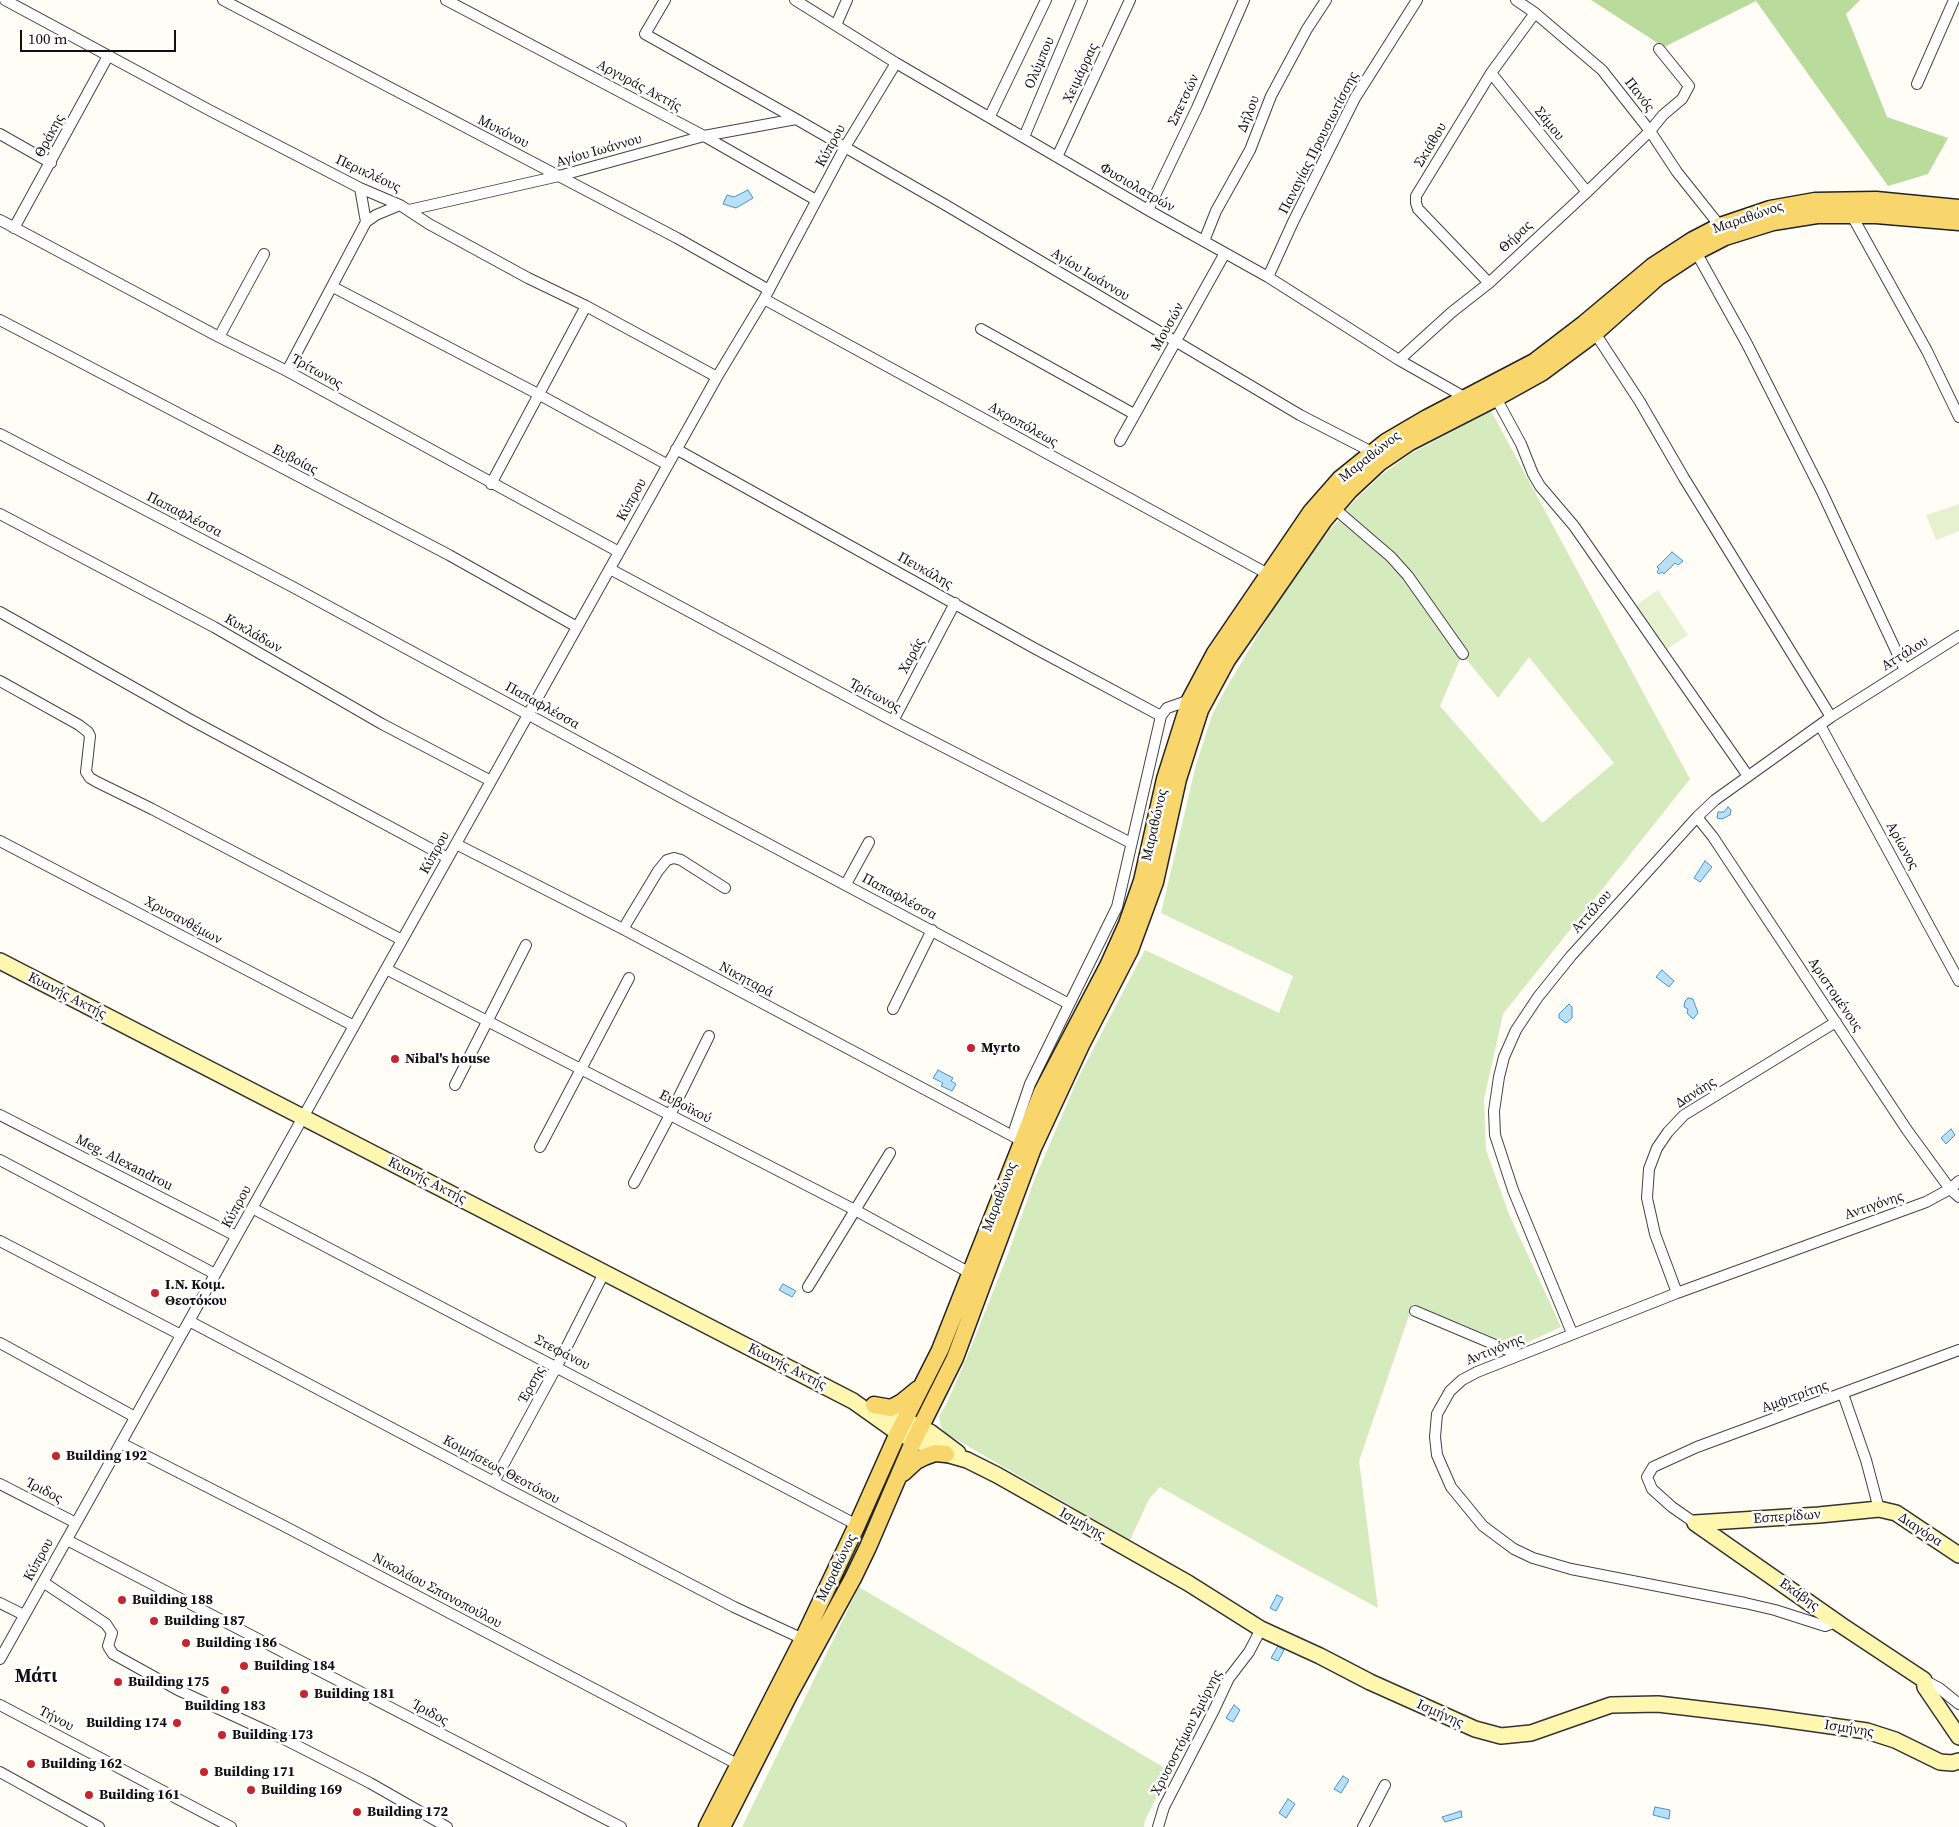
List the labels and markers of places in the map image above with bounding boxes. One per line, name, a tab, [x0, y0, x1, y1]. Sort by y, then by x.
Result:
place label: Myrto	[981, 1040, 1020, 1056]
marker: Myrto	[965, 1042, 977, 1054]
place label: Nibal's house	[405, 1051, 490, 1067]
marker: Nibal's house	[389, 1053, 401, 1065]
place label: Ι.Ν. Κοιμ. Θεοτόκου	[165, 1277, 227, 1310]
marker: Ι.Ν. Κοιμ. Θεοτόκου	[149, 1287, 161, 1299]
place label: Building 192	[66, 1448, 147, 1464]
marker: Building 192	[50, 1450, 62, 1462]
place label: Building 188	[132, 1592, 213, 1608]
marker: Building 188	[116, 1594, 128, 1606]
place label: Building 187	[164, 1613, 245, 1629]
marker: Building 187	[148, 1615, 160, 1627]
place label: Building 186	[196, 1635, 277, 1651]
marker: Building 186	[180, 1637, 192, 1649]
place label: Building 184	[254, 1658, 335, 1674]
marker: Building 184	[238, 1660, 250, 1672]
place label: Building 175	[128, 1674, 209, 1690]
marker: Building 175	[112, 1676, 124, 1688]
marker: Building 183	[219, 1684, 231, 1696]
place label: Building 181	[314, 1686, 395, 1702]
marker: Building 181	[298, 1688, 310, 1700]
place label: Building 183	[184, 1698, 266, 1714]
place label: Building 174	[86, 1715, 167, 1731]
marker: Building 174	[171, 1717, 183, 1729]
place label: Building 173	[232, 1727, 313, 1743]
marker: Building 173	[216, 1729, 228, 1741]
place label: Building 162	[41, 1756, 122, 1772]
marker: Building 162	[25, 1758, 37, 1770]
place label: Building 171	[214, 1764, 295, 1780]
marker: Building 171	[198, 1766, 210, 1778]
place label: Building 169	[261, 1782, 342, 1798]
marker: Building 169	[245, 1784, 257, 1796]
place label: Building 161	[99, 1787, 180, 1803]
marker: Building 161	[83, 1789, 95, 1801]
place label: Building 172	[367, 1804, 448, 1820]
marker: Building 172	[351, 1806, 363, 1818]

